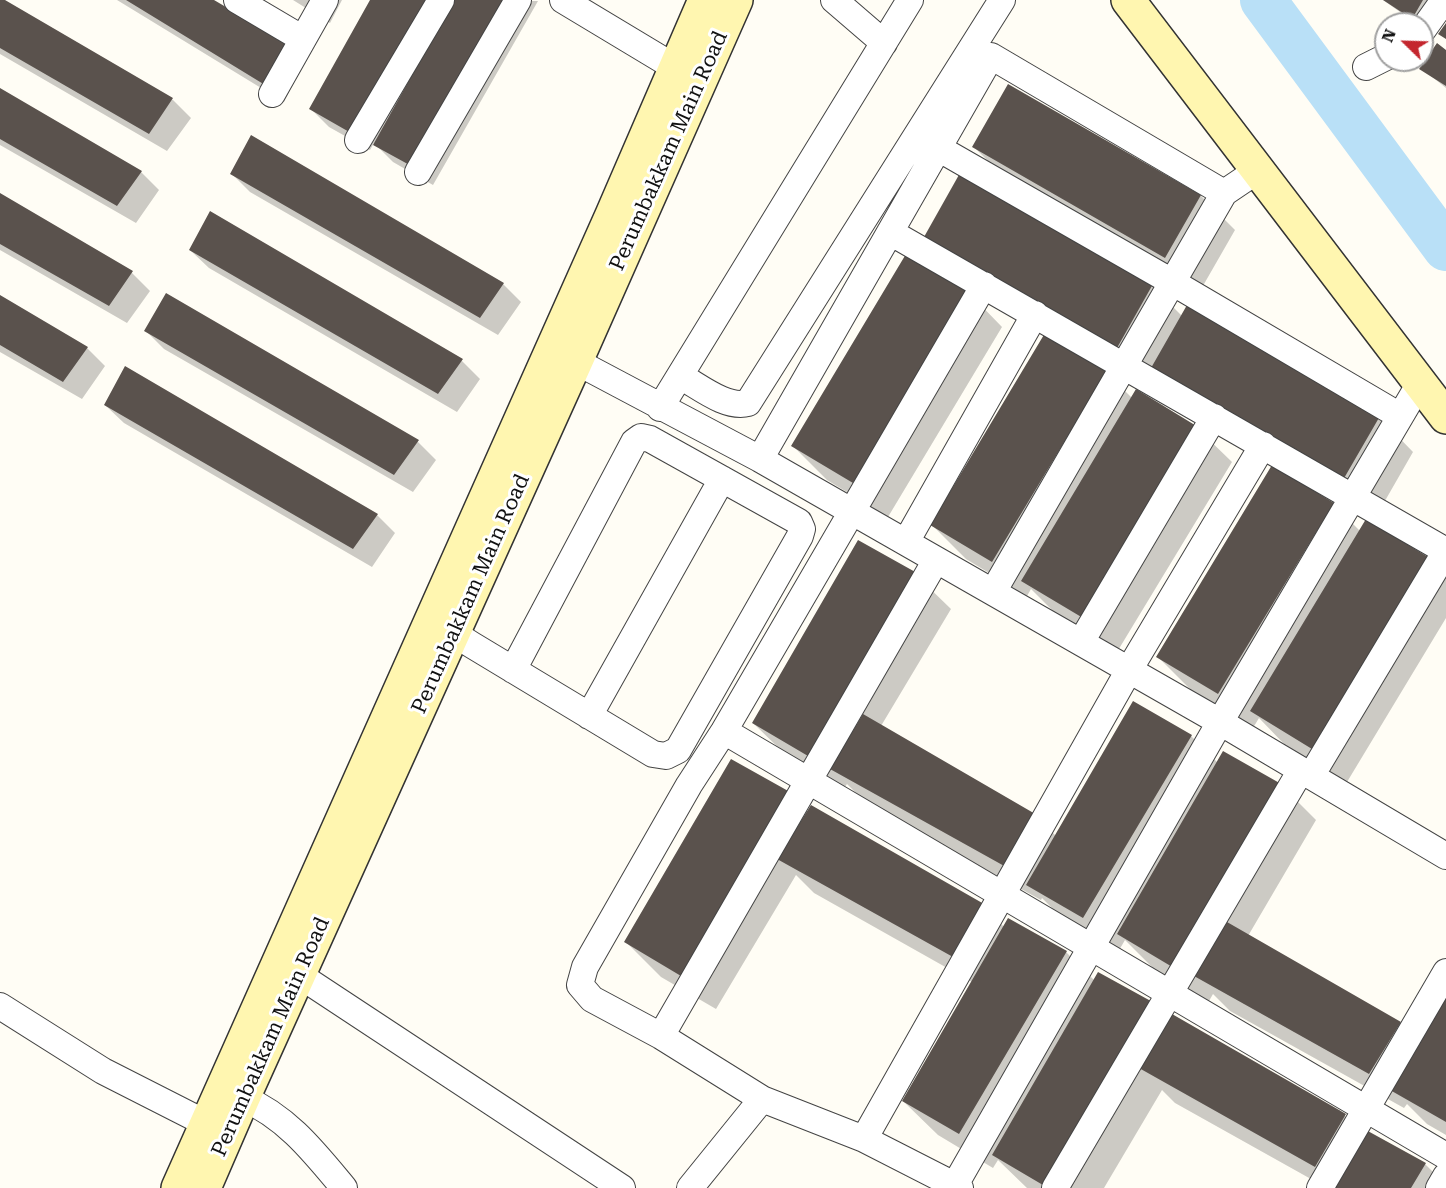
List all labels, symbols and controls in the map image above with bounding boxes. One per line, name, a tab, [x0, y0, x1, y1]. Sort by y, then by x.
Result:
north arrow	[1374, 12, 1434, 72]
text: N	[1378, 26, 1400, 45]
street label: Perumbakkam Main Road	[605, 27, 733, 275]
street label: Perumbakkam Main Road	[407, 470, 535, 718]
street label: Perumbakkam Main Road	[207, 913, 335, 1161]

